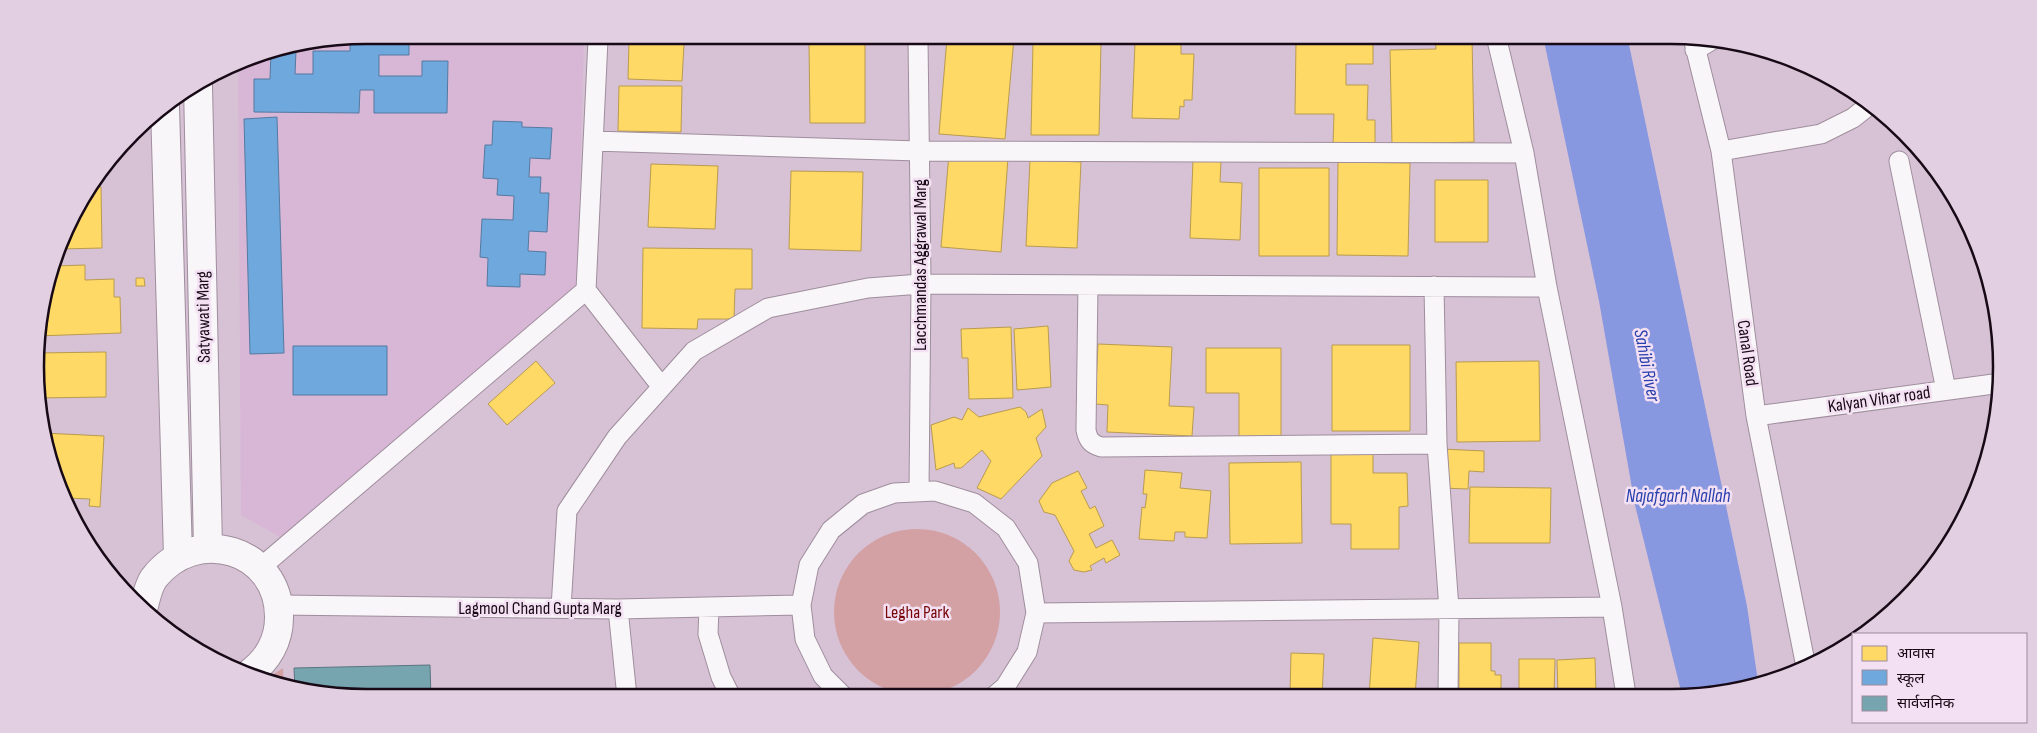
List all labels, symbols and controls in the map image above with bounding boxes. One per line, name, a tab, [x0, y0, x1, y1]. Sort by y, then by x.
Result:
street label: Lacchmandas Aggrawal Marg	[910, 179, 931, 351]
street label: Satyawati Marg	[192, 271, 215, 363]
street label: Canal Road	[1733, 319, 1763, 387]
water label: Sahibi River	[1628, 327, 1665, 404]
street label: Kalyan Vihar road	[1826, 382, 1932, 417]
water label: Najafgarh Nallah	[1626, 485, 1730, 508]
street label: Lagmool Chand Gupta Marg	[458, 598, 622, 619]
park label: Legha Park	[885, 602, 949, 623]
legend	[1852, 633, 2027, 723]
text: आवास	[1897, 644, 1936, 663]
text: स्कूल	[1897, 669, 1925, 688]
text: सार्वजनिक	[1897, 694, 1955, 713]

